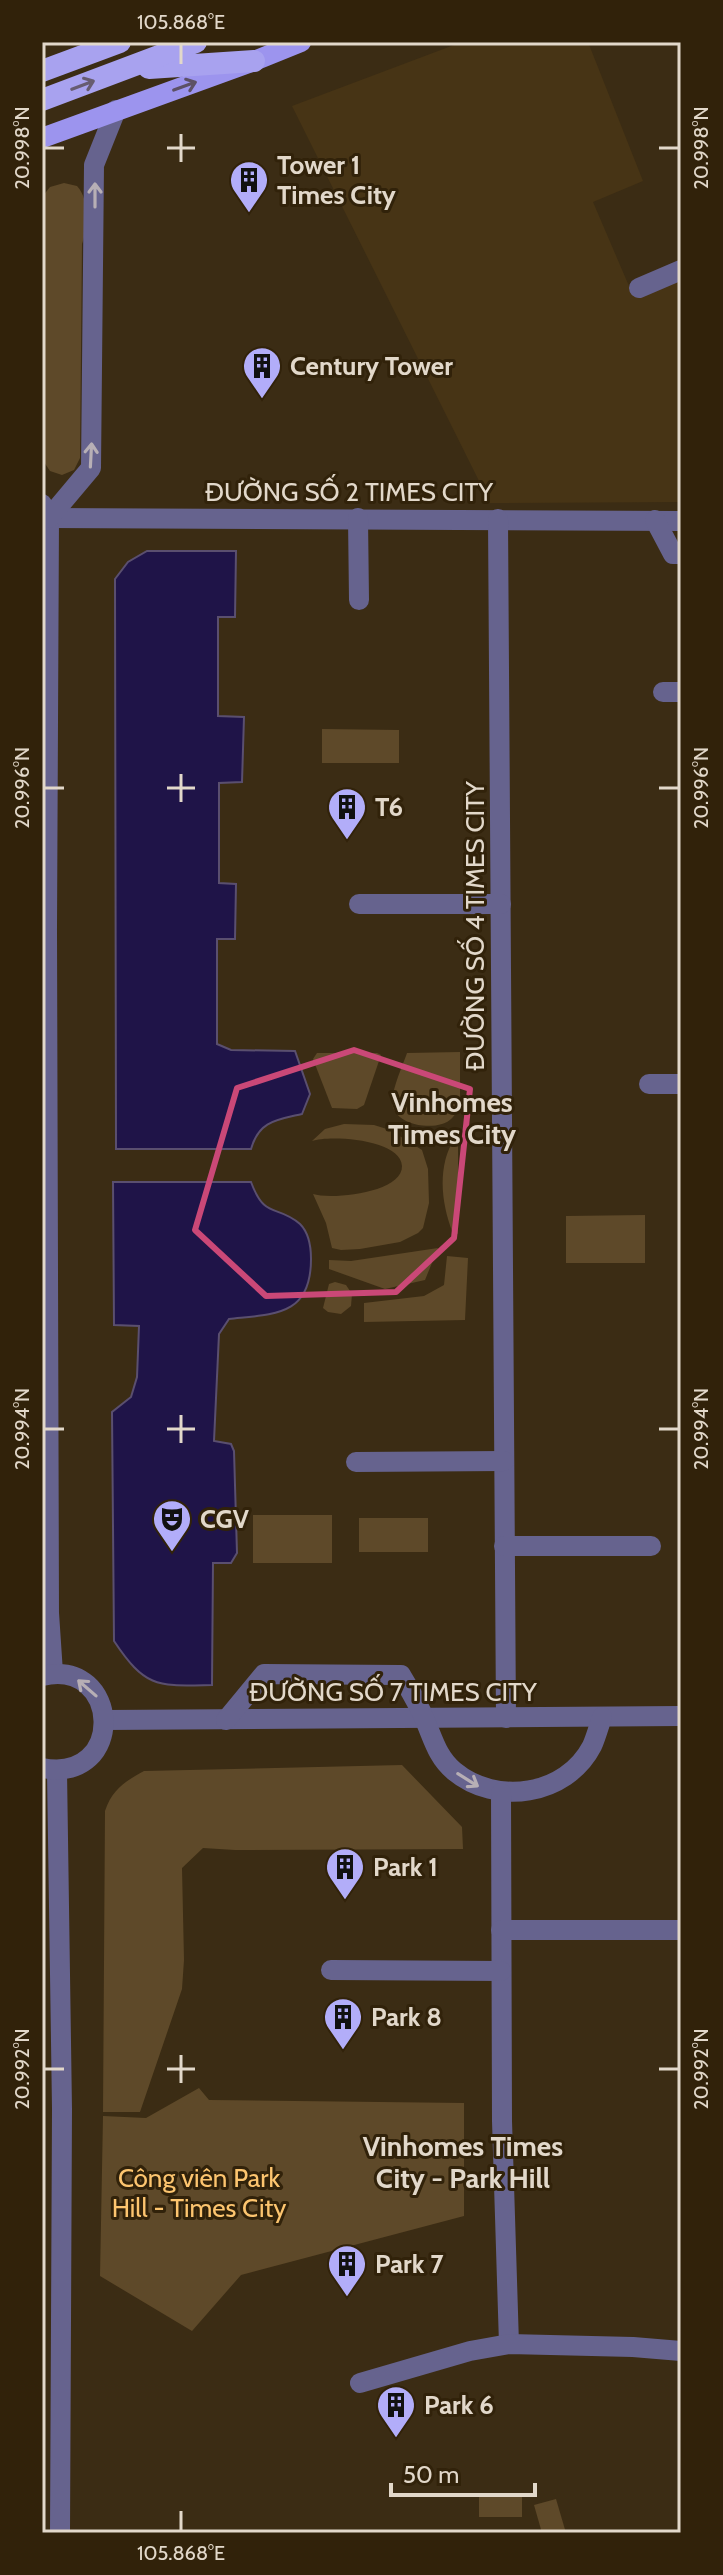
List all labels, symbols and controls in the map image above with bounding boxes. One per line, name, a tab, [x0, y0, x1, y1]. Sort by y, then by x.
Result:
text: 105.868°E	[137, 10, 225, 34]
one-way arrow	[70, 77, 95, 91]
one-way arrow	[172, 78, 197, 92]
text: 20.998°N	[10, 107, 34, 189]
text: 20.998°N	[689, 107, 713, 189]
place label: Tower 1 Times City	[277, 149, 396, 211]
building icon: Tower 1 Times City	[228, 159, 270, 214]
one-way arrow	[87, 182, 102, 209]
building icon: Century Tower	[241, 345, 283, 400]
place label: Century Tower	[290, 350, 453, 382]
one-way arrow	[84, 442, 99, 469]
street label: ĐƯỜNG SỐ 2 TIMES CITY	[205, 474, 493, 508]
text: 20.996°N	[10, 747, 34, 829]
text: 20.996°N	[689, 747, 713, 829]
street label: ĐƯỜNG SỐ 4 TIMES CITY	[457, 781, 491, 1071]
building icon: T6	[326, 786, 368, 841]
place label: T6	[375, 791, 403, 823]
district label: Vinhomes Times City	[388, 1085, 516, 1151]
text: 20.994°N	[10, 1388, 34, 1470]
text: 20.994°N	[689, 1388, 713, 1470]
theatre icon: CGV	[151, 1498, 193, 1553]
place label: CGV	[200, 1503, 250, 1535]
street label: ĐƯỜNG SỐ 7 TIMES CITY	[249, 1674, 537, 1708]
one-way arrow	[77, 1679, 98, 1698]
one-way arrow	[456, 1772, 479, 1788]
building icon: Park 1	[324, 1846, 366, 1901]
place label: Park 1	[373, 1851, 438, 1883]
building icon: Park 8	[322, 1996, 364, 2051]
place label: Park 8	[371, 2001, 442, 2033]
text: 20.992°N	[10, 2028, 34, 2110]
text: 20.992°N	[689, 2028, 713, 2110]
district label: Vinhomes Times City - Park Hill	[363, 2129, 563, 2195]
park label: Công viên Park Hill - Times City	[112, 2162, 286, 2224]
building icon: Park 7	[326, 2243, 368, 2298]
place label: Park 7	[375, 2248, 444, 2280]
building icon: Park 6	[375, 2384, 417, 2439]
place label: Park 6	[424, 2389, 494, 2421]
scale bar	[391, 2447, 535, 2497]
text: 50 m	[403, 2460, 459, 2489]
text: 105.868°E	[137, 2541, 225, 2565]

